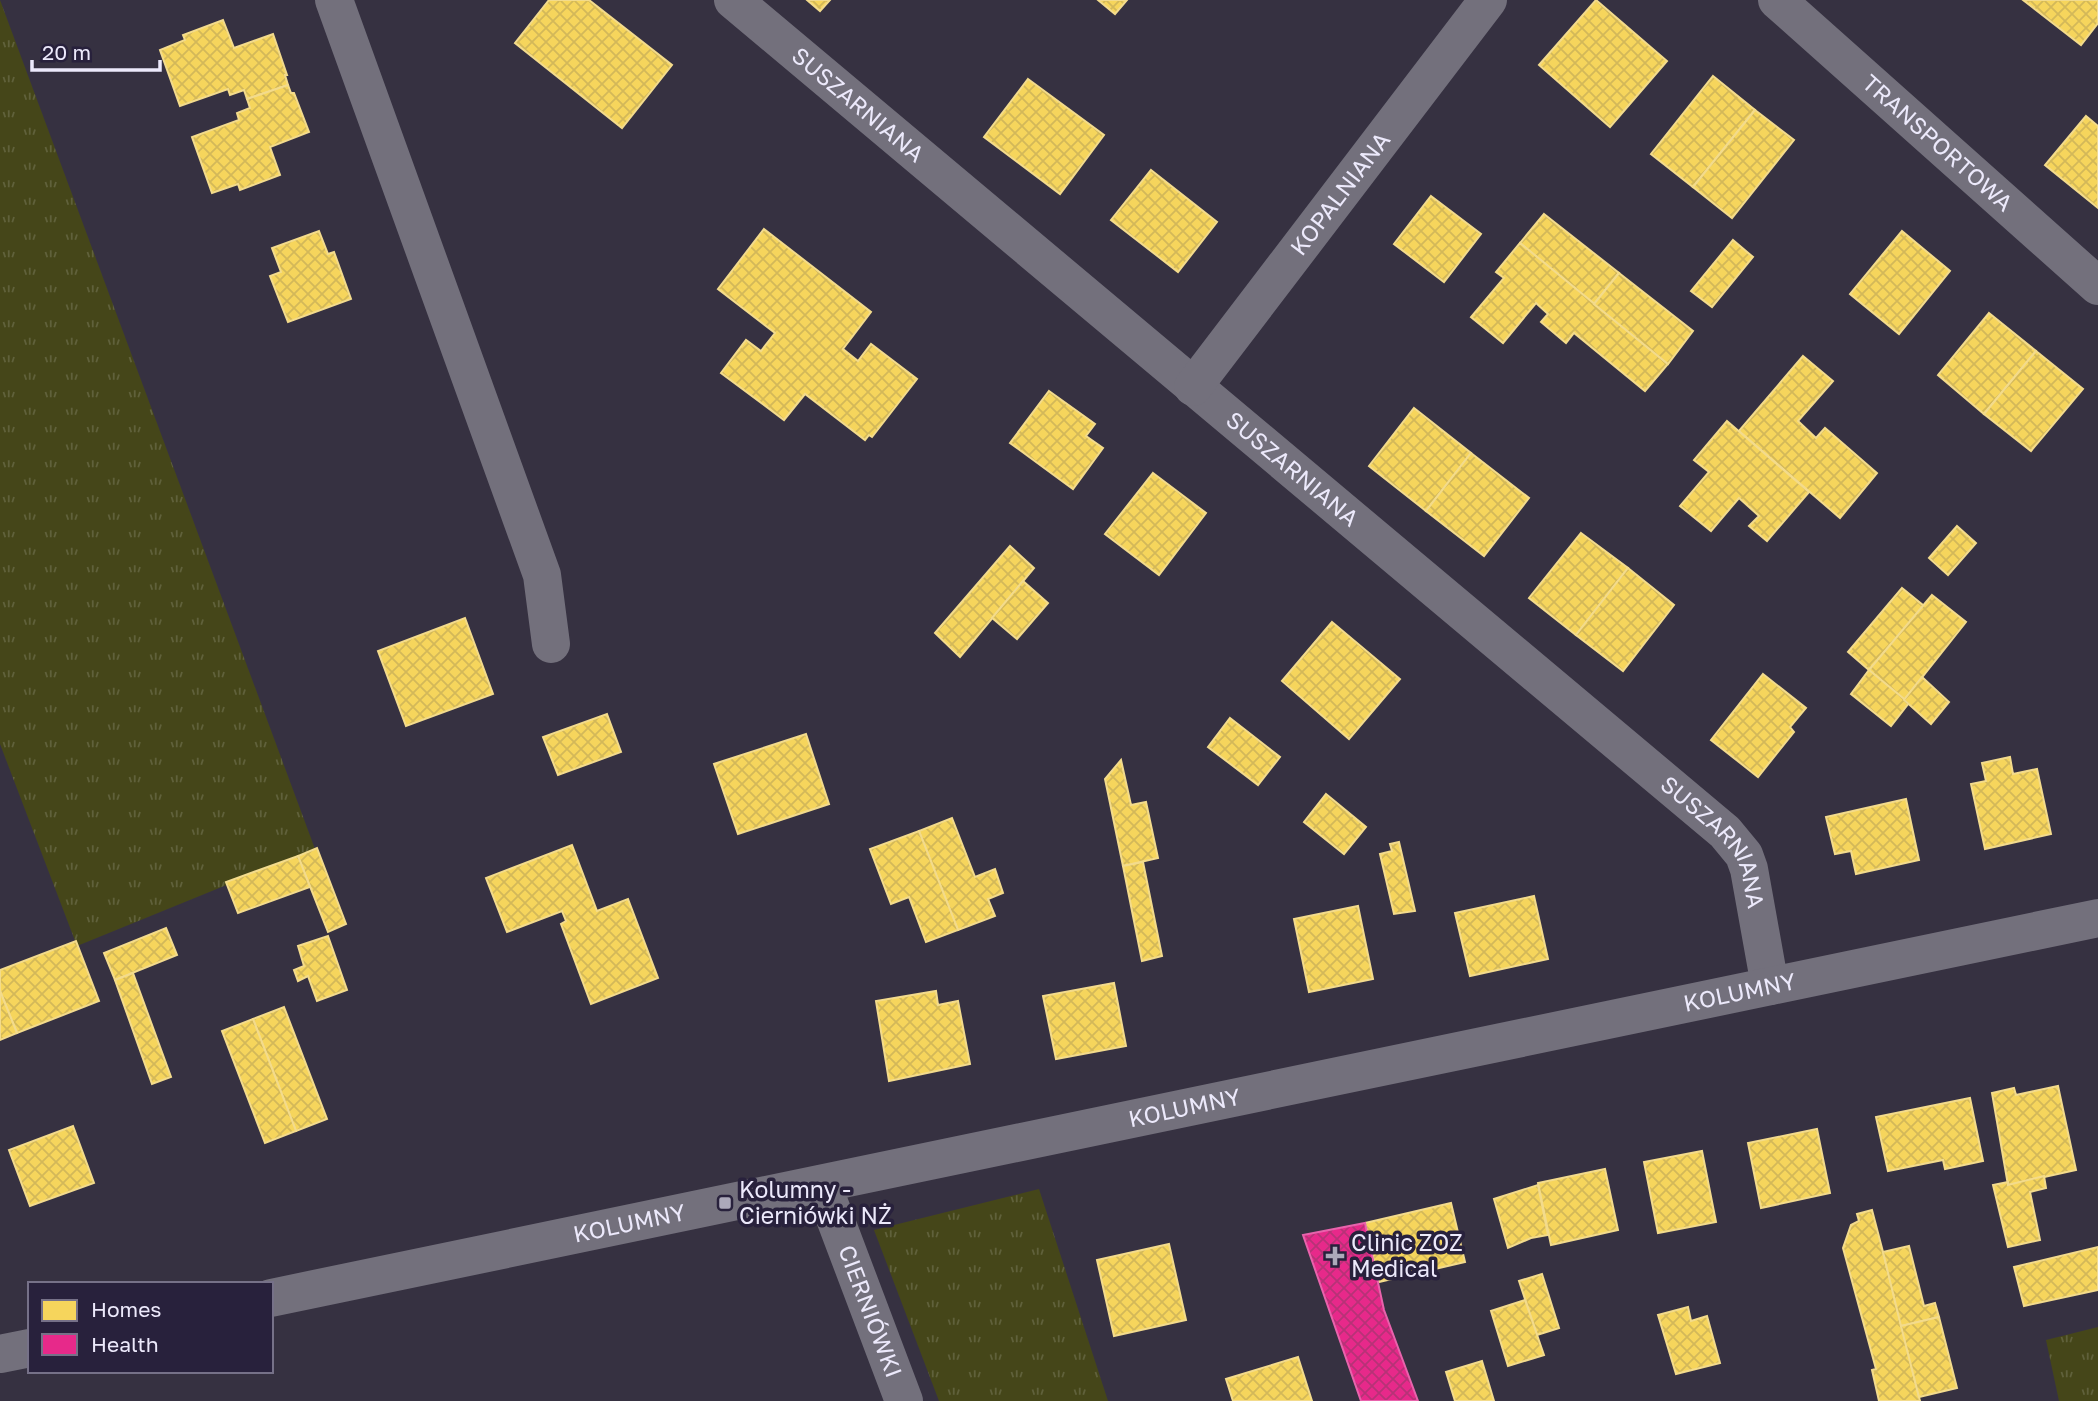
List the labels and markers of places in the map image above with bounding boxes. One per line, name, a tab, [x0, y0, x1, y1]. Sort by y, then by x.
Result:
place label: Kolumny - Cierniówki NŻ	[739, 1175, 892, 1229]
marker: Kolumny - Cierniówki NŻ	[717, 1195, 733, 1211]
place label: Clinic ZOZ Medical	[1351, 1228, 1463, 1282]
marker: Clinic ZOZ Medical	[1325, 1246, 1345, 1266]

